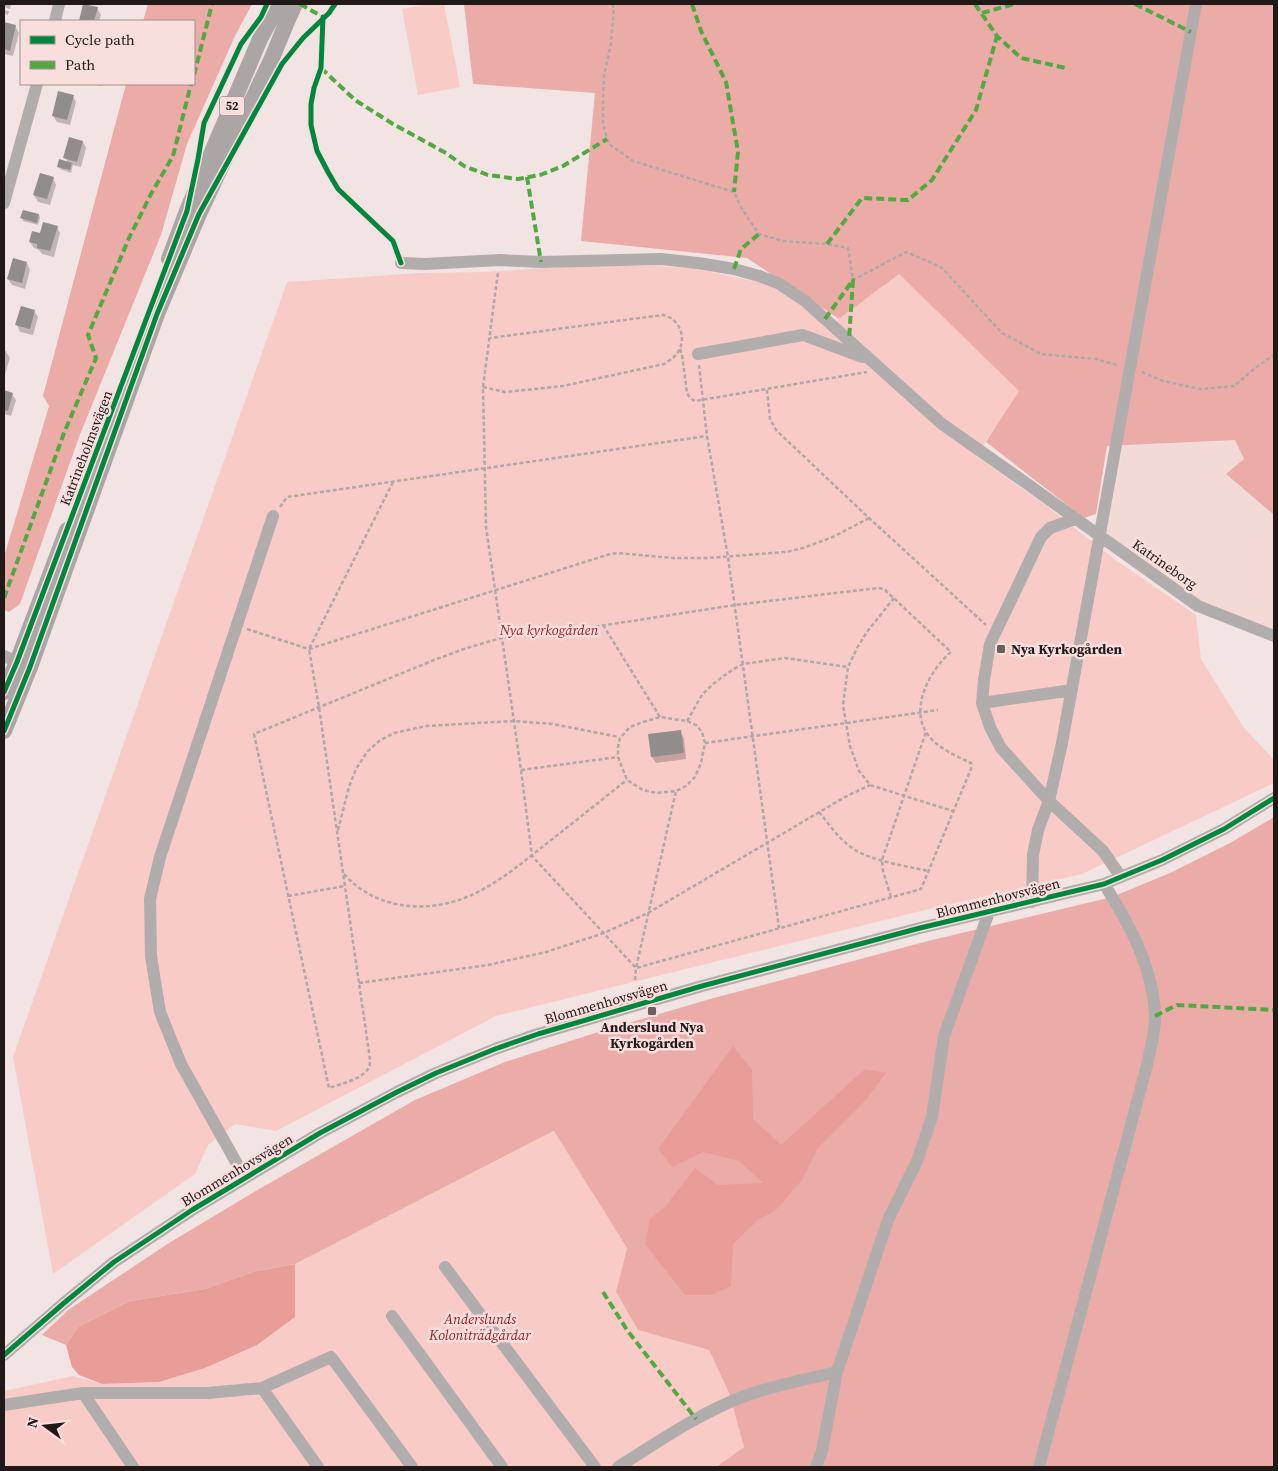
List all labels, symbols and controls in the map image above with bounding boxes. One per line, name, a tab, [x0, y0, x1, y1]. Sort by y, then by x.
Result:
legend	[20, 20, 195, 85]
text: Cycle path	[65, 29, 135, 50]
text: Path	[65, 54, 95, 75]
road number: 52	[220, 96, 244, 115]
street label: Katrineholmsvägen	[55, 387, 117, 508]
street label: Katrineborg	[1128, 534, 1202, 594]
park label: Nya kyrkogården	[499, 620, 598, 640]
place label: Nya Kyrkogården	[1011, 639, 1123, 659]
marker: Nya Kyrkogården	[995, 643, 1007, 655]
street label: Blommenhovsvägen	[934, 873, 1063, 923]
street label: Blommenhovsvägen	[542, 975, 670, 1029]
marker: Anderslund Nya Kyrkogården	[646, 1005, 658, 1017]
place label: Anderslund Nya Kyrkogården	[600, 1017, 704, 1053]
street label: Blommenhovsvägen	[177, 1128, 297, 1211]
park label: Anderslunds Koloniträdgårdar	[428, 1309, 531, 1345]
north arrow	[20, 1401, 70, 1451]
text: N	[21, 1415, 43, 1430]

